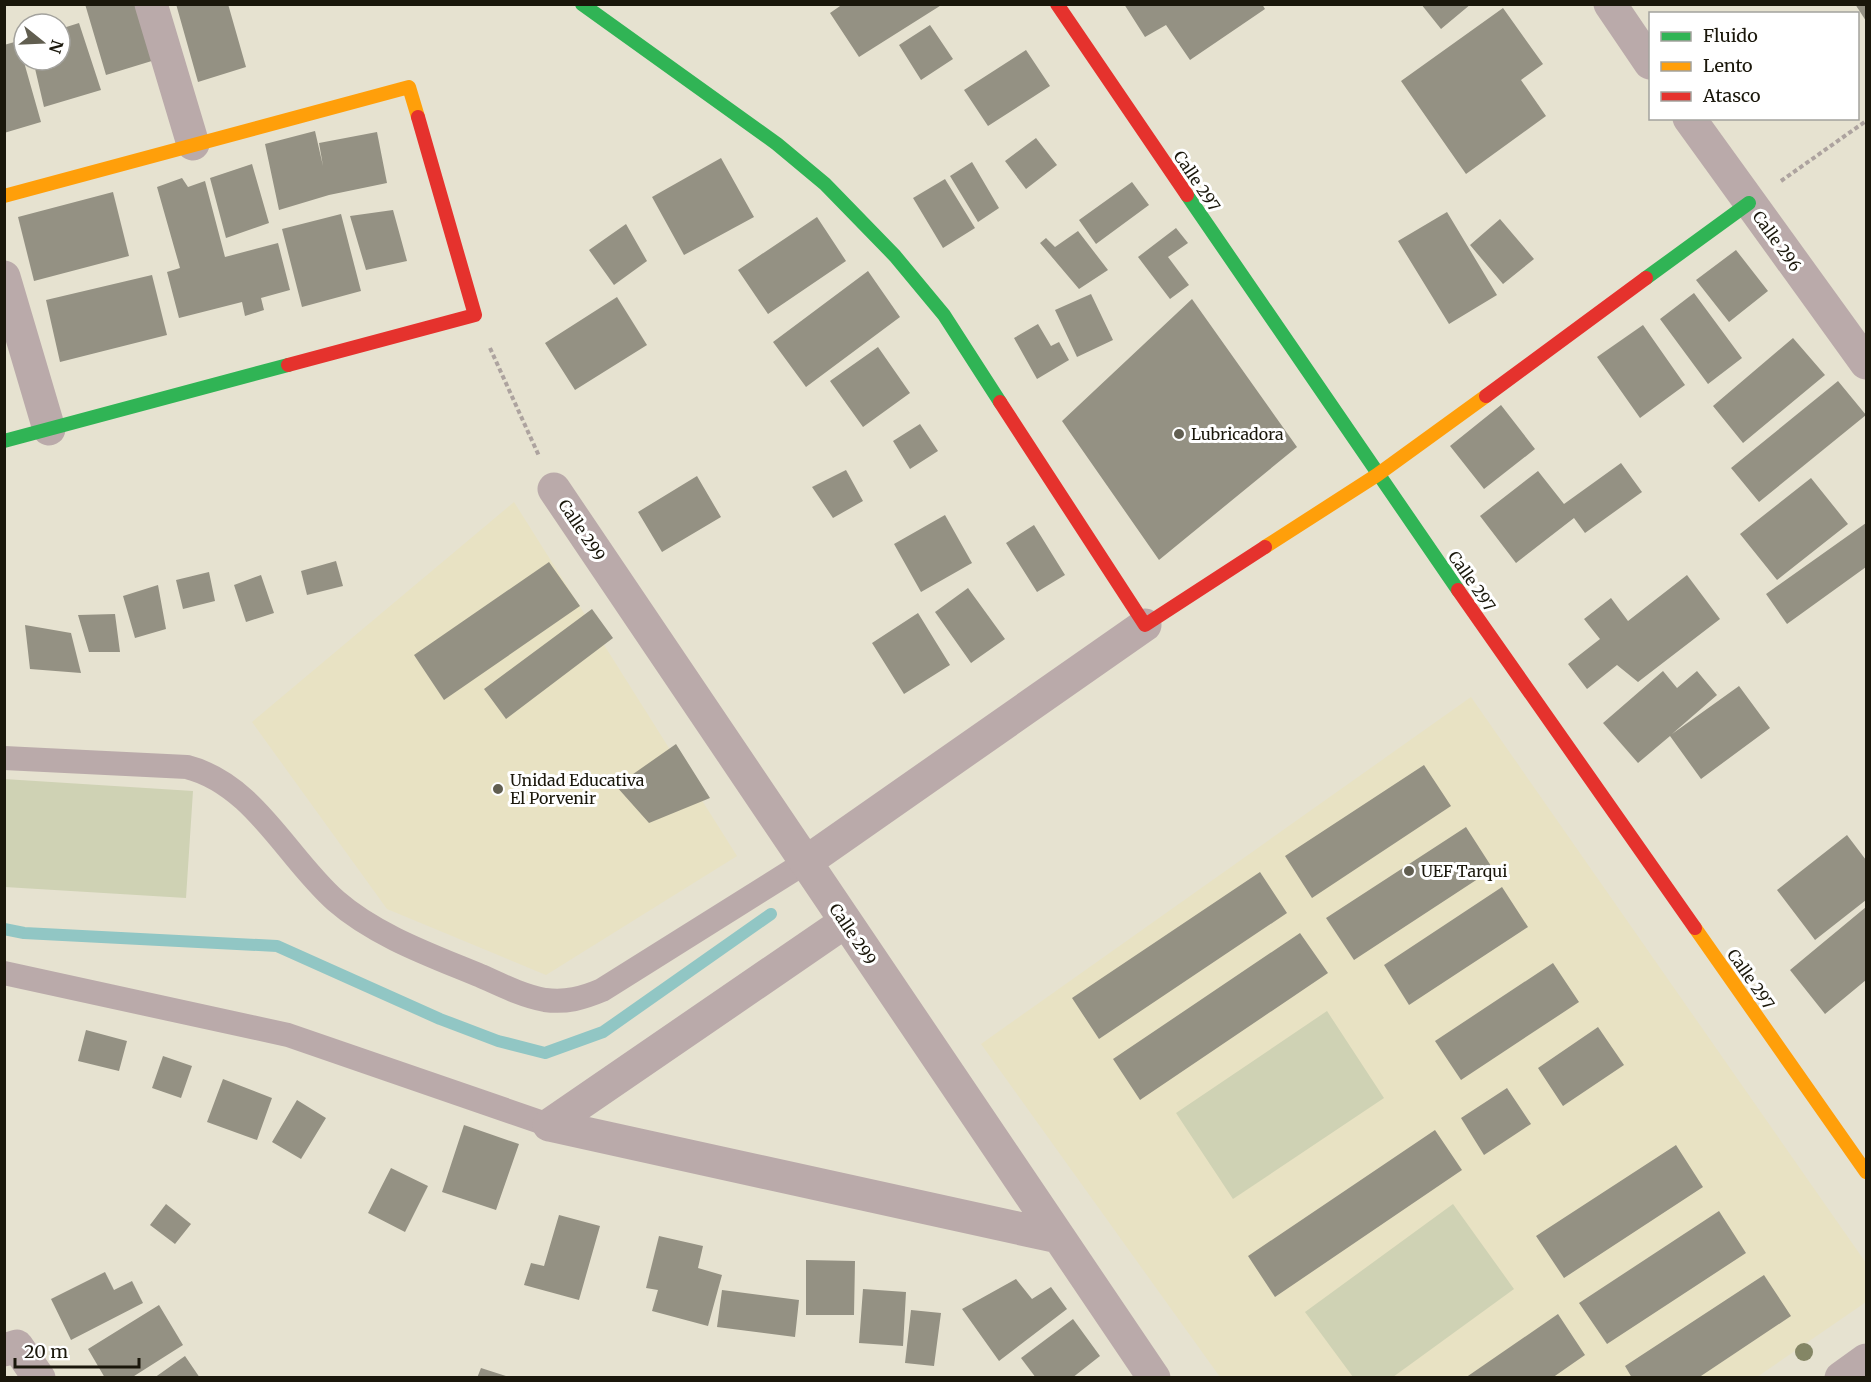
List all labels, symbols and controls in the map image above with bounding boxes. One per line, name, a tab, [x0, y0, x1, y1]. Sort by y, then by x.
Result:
north arrow	[12, 12, 72, 72]
legend	[1649, 12, 1859, 120]
text: Fluido	[1703, 24, 1758, 47]
text: N	[45, 38, 68, 56]
text: Lento	[1703, 54, 1753, 77]
text: Atasco	[1702, 84, 1761, 107]
street label: Calle 297	[1169, 147, 1225, 215]
street label: Calle 296	[1748, 207, 1806, 275]
place label: Lubricadora	[1191, 424, 1284, 444]
marker: Lubricadora	[1172, 427, 1186, 441]
street label: Calle 299	[554, 495, 610, 565]
street label: Calle 297	[1444, 547, 1500, 615]
place label: Unidad Educativa El Porvenir	[510, 770, 645, 808]
marker: Unidad Educativa El Porvenir	[491, 782, 505, 796]
place label: UEF Tarqui	[1421, 861, 1507, 881]
marker: UEF Tarqui	[1402, 864, 1416, 878]
street label: Calle 299	[825, 899, 881, 969]
street label: Calle 297	[1723, 945, 1779, 1013]
scale bar	[15, 1331, 140, 1369]
text: 20 m	[24, 1340, 68, 1363]

